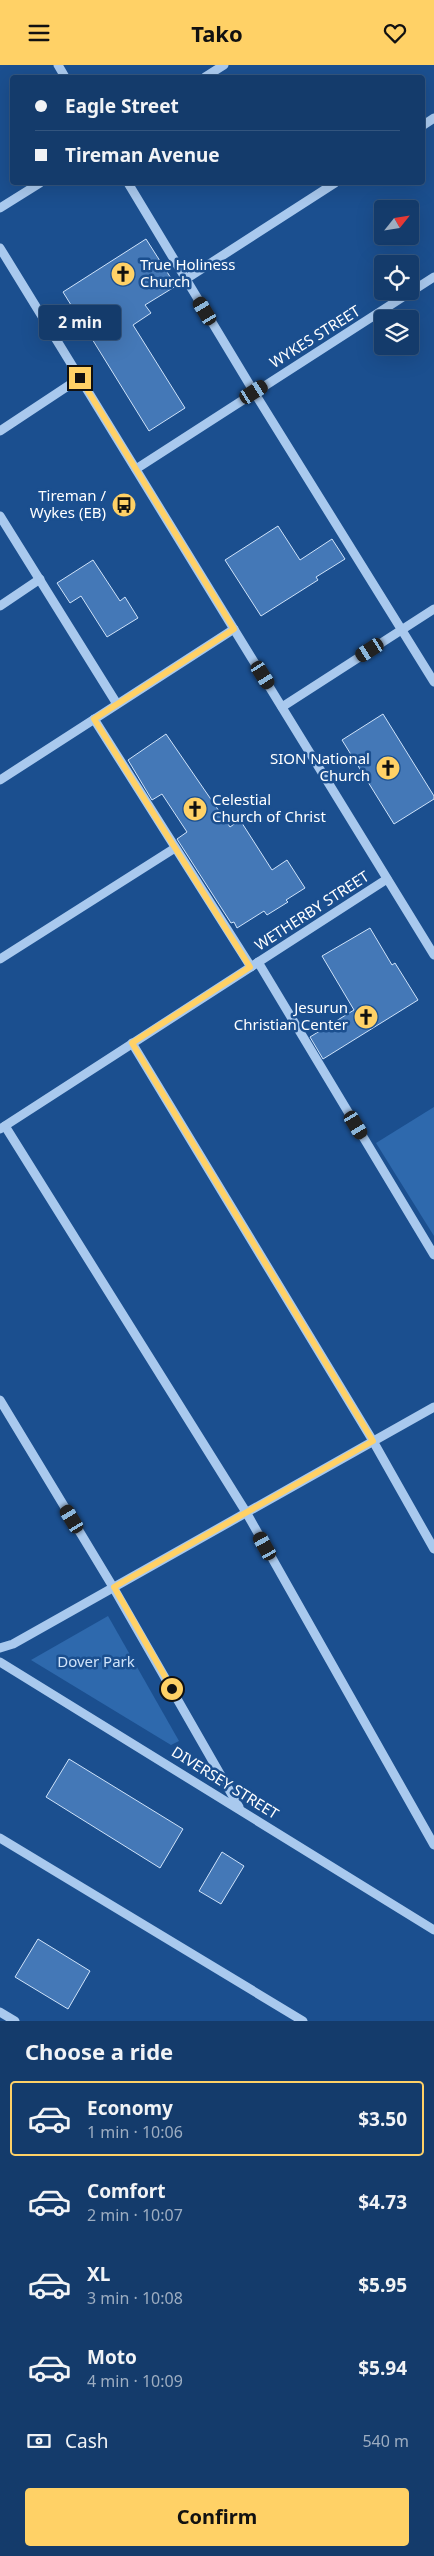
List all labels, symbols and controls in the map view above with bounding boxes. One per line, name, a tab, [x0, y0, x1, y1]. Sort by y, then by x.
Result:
text: Tako	[191, 18, 243, 48]
icon: menu	[25, 19, 53, 47]
icon: heart	[381, 19, 409, 47]
text: Eagle Street	[65, 93, 179, 119]
text: Tireman Avenue	[65, 142, 220, 168]
north arrow	[374, 200, 419, 245]
map controls	[374, 200, 419, 355]
place label: True Holiness Church	[140, 254, 235, 291]
button: locate	[374, 255, 419, 300]
church icon: True Holiness Church	[110, 261, 136, 287]
car	[190, 294, 219, 328]
street label: WYKES STREET	[265, 300, 364, 372]
callout: 2 min	[39, 305, 121, 341]
button: layers	[374, 310, 419, 355]
text: 2 min	[58, 311, 102, 333]
route end	[69, 367, 91, 389]
car	[237, 378, 270, 406]
place label: Tireman / Wykes (EB)	[30, 485, 106, 522]
bus stop icon: Tireman / Wykes (EB)	[111, 492, 137, 518]
car	[353, 636, 386, 664]
car	[248, 658, 277, 692]
place label: SION National Church	[270, 748, 370, 785]
church icon: SION National Church	[375, 755, 401, 781]
place label: Celestial Church of Christ	[212, 789, 326, 826]
church icon: Celestial Church of Christ	[182, 796, 208, 822]
street label: WETHERBY STREET	[250, 865, 373, 955]
place label: Jesurun Christian Center	[234, 997, 348, 1034]
church icon: Jesurun Christian Center	[353, 1004, 379, 1030]
car	[341, 1108, 370, 1142]
car	[57, 1502, 86, 1536]
car	[251, 1529, 278, 1563]
park label: Dover Park	[57, 1651, 135, 1671]
route start	[161, 1678, 183, 1700]
street label: DIVERSEY STREET	[168, 1741, 283, 1823]
text: Choose a ride	[25, 2036, 173, 2066]
text: Economy	[87, 2095, 173, 2121]
icon: car	[27, 2096, 72, 2141]
text: $3.50	[358, 2106, 407, 2132]
text: 1 min · 10:06	[87, 2121, 183, 2143]
text: Comfort	[87, 2178, 166, 2204]
icon: car	[27, 2179, 72, 2224]
text: $4.73	[358, 2189, 407, 2215]
text: 2 min · 10:07	[87, 2204, 183, 2226]
text: XL	[87, 2261, 110, 2287]
icon: car	[27, 2262, 72, 2307]
text: $5.95	[358, 2272, 407, 2298]
text: 3 min · 10:08	[87, 2287, 183, 2309]
text: Moto	[87, 2344, 137, 2370]
icon: car	[27, 2345, 72, 2390]
text: $5.94	[358, 2355, 407, 2381]
text: 4 min · 10:09	[87, 2370, 183, 2392]
icon: cash	[25, 2427, 53, 2455]
text: Cash	[65, 2428, 109, 2454]
text: 540 m	[362, 2430, 409, 2452]
button: Confirm	[25, 2488, 409, 2546]

